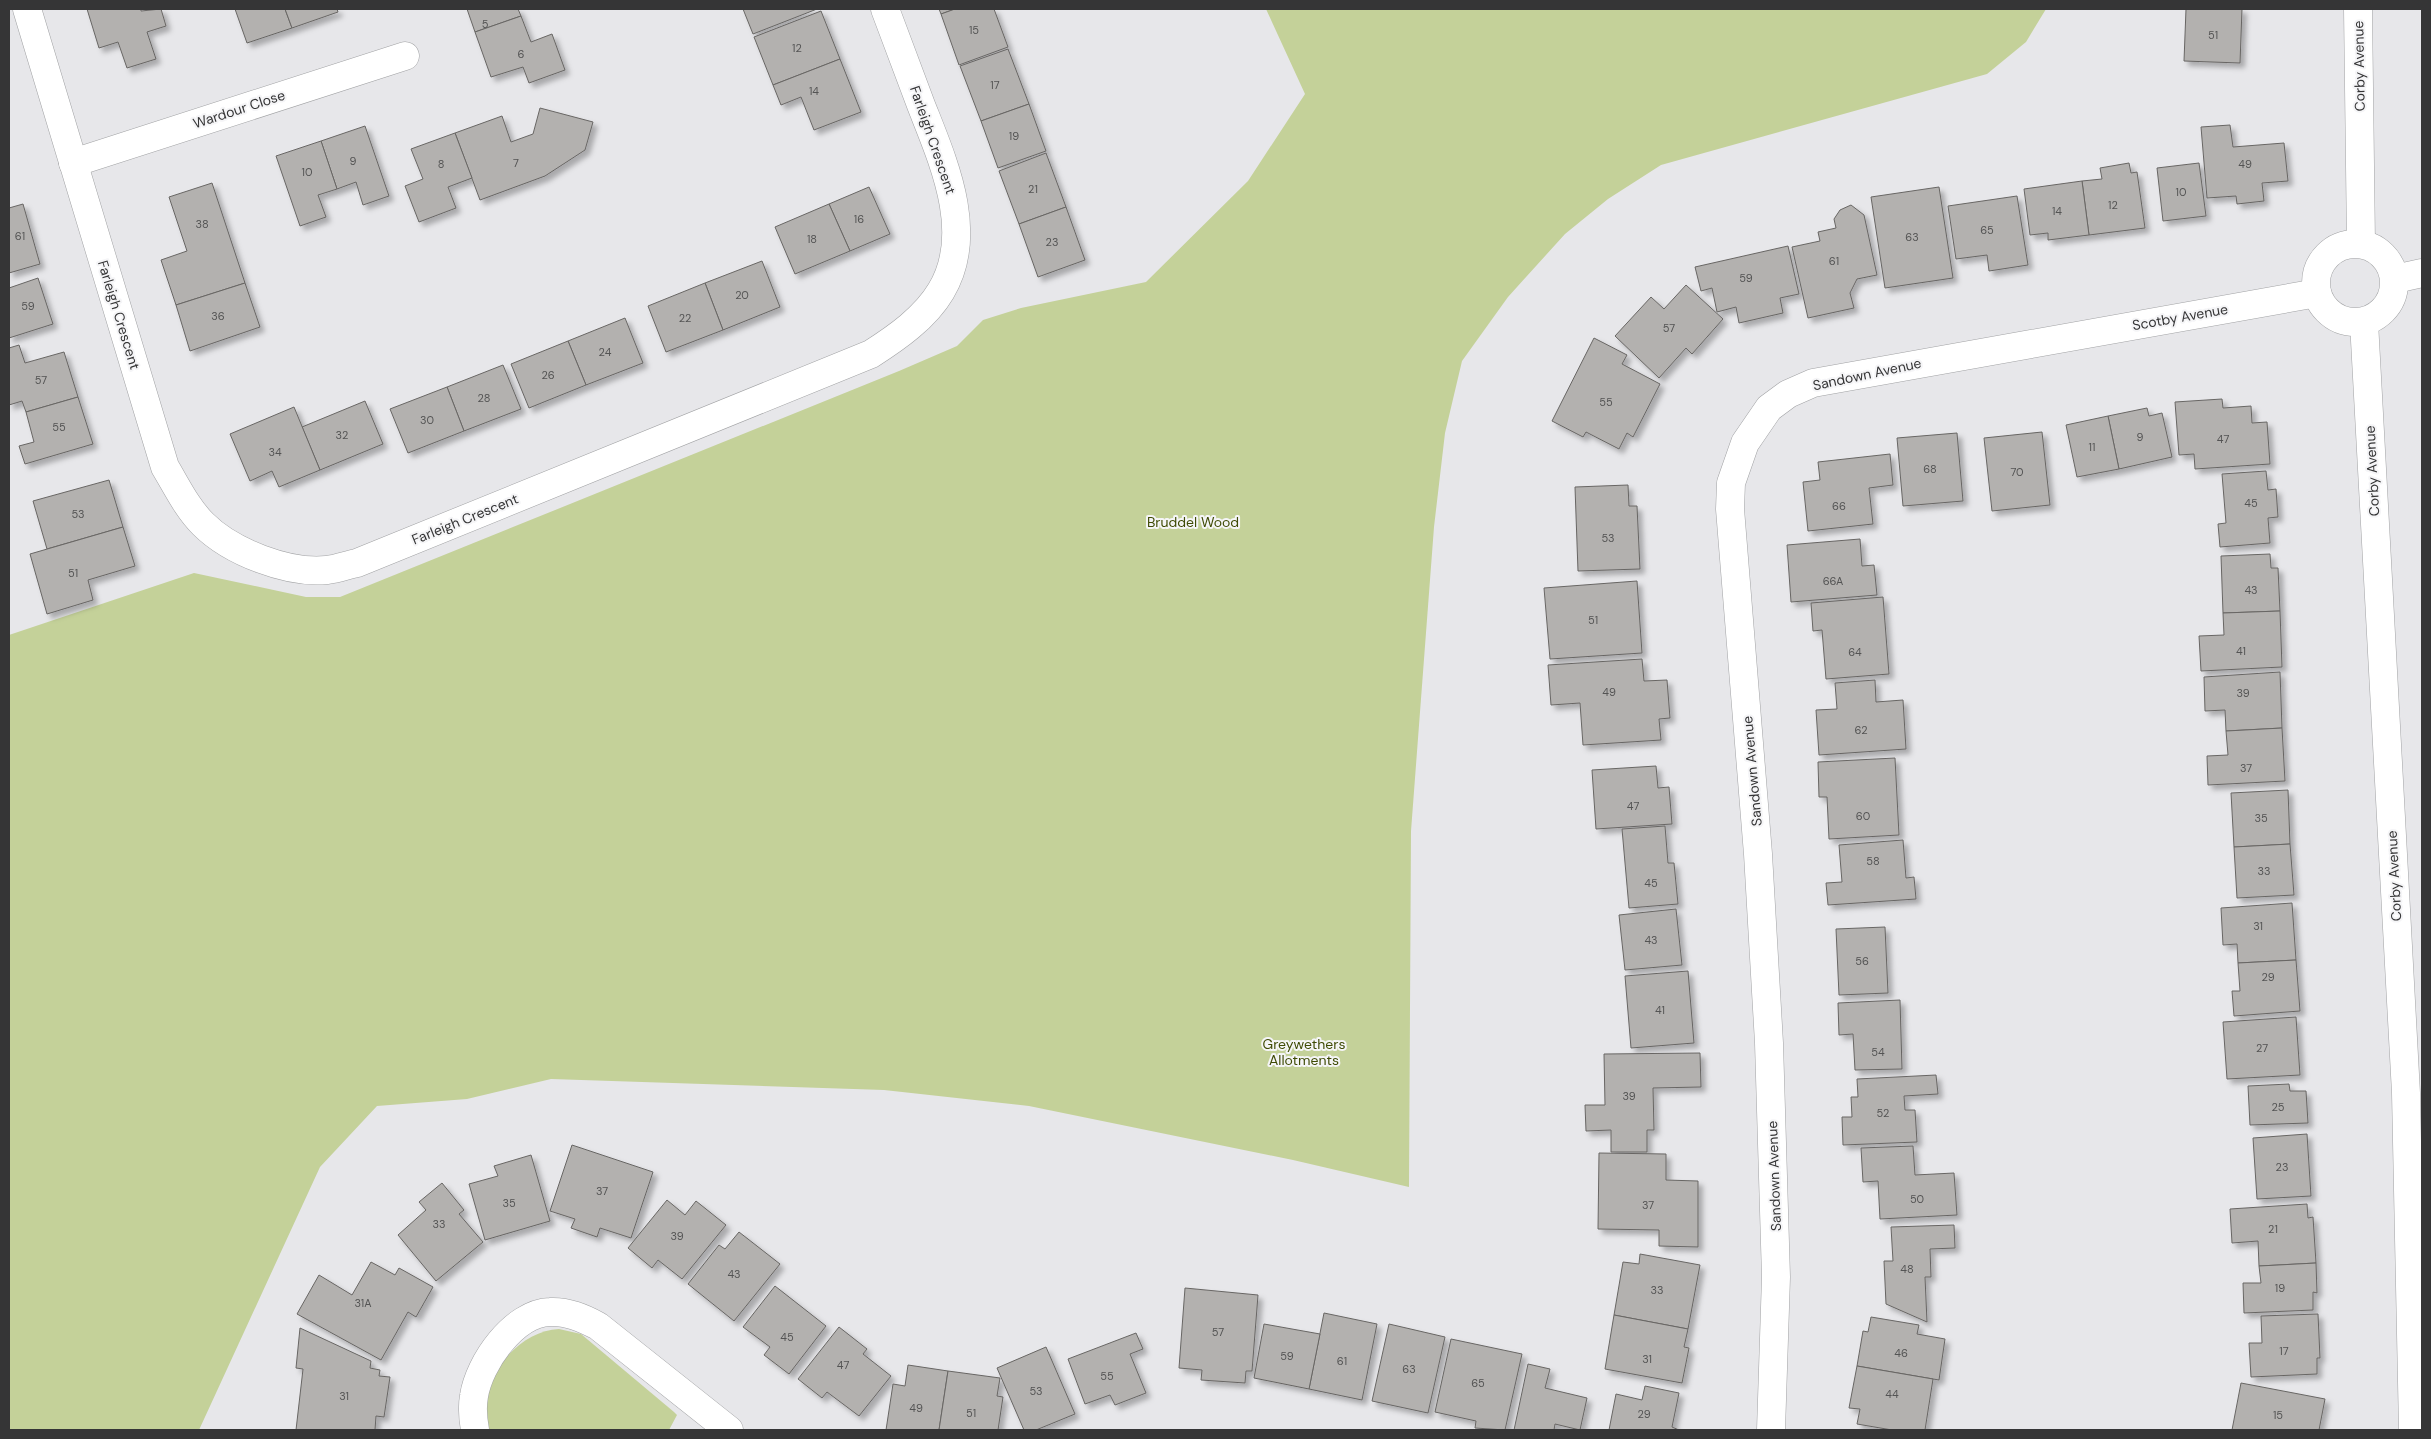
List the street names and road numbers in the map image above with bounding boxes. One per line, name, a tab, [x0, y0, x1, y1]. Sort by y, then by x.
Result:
street label: Corby Avenue	[2349, 20, 2369, 112]
street label: Farleigh Crescent	[906, 84, 960, 196]
street label: Wardour Close	[191, 86, 287, 132]
street label: Farleigh Crescent	[94, 258, 144, 372]
street label: Scotby Avenue	[2131, 300, 2229, 334]
street label: Sandown Avenue	[1811, 354, 1923, 394]
street label: Corby Avenue	[2361, 425, 2383, 517]
street label: Farleigh Crescent	[409, 489, 521, 549]
street label: Sandown Avenue	[1738, 715, 1766, 827]
street label: Corby Avenue	[2383, 830, 2405, 922]
street label: Sandown Avenue	[1763, 1120, 1785, 1232]

